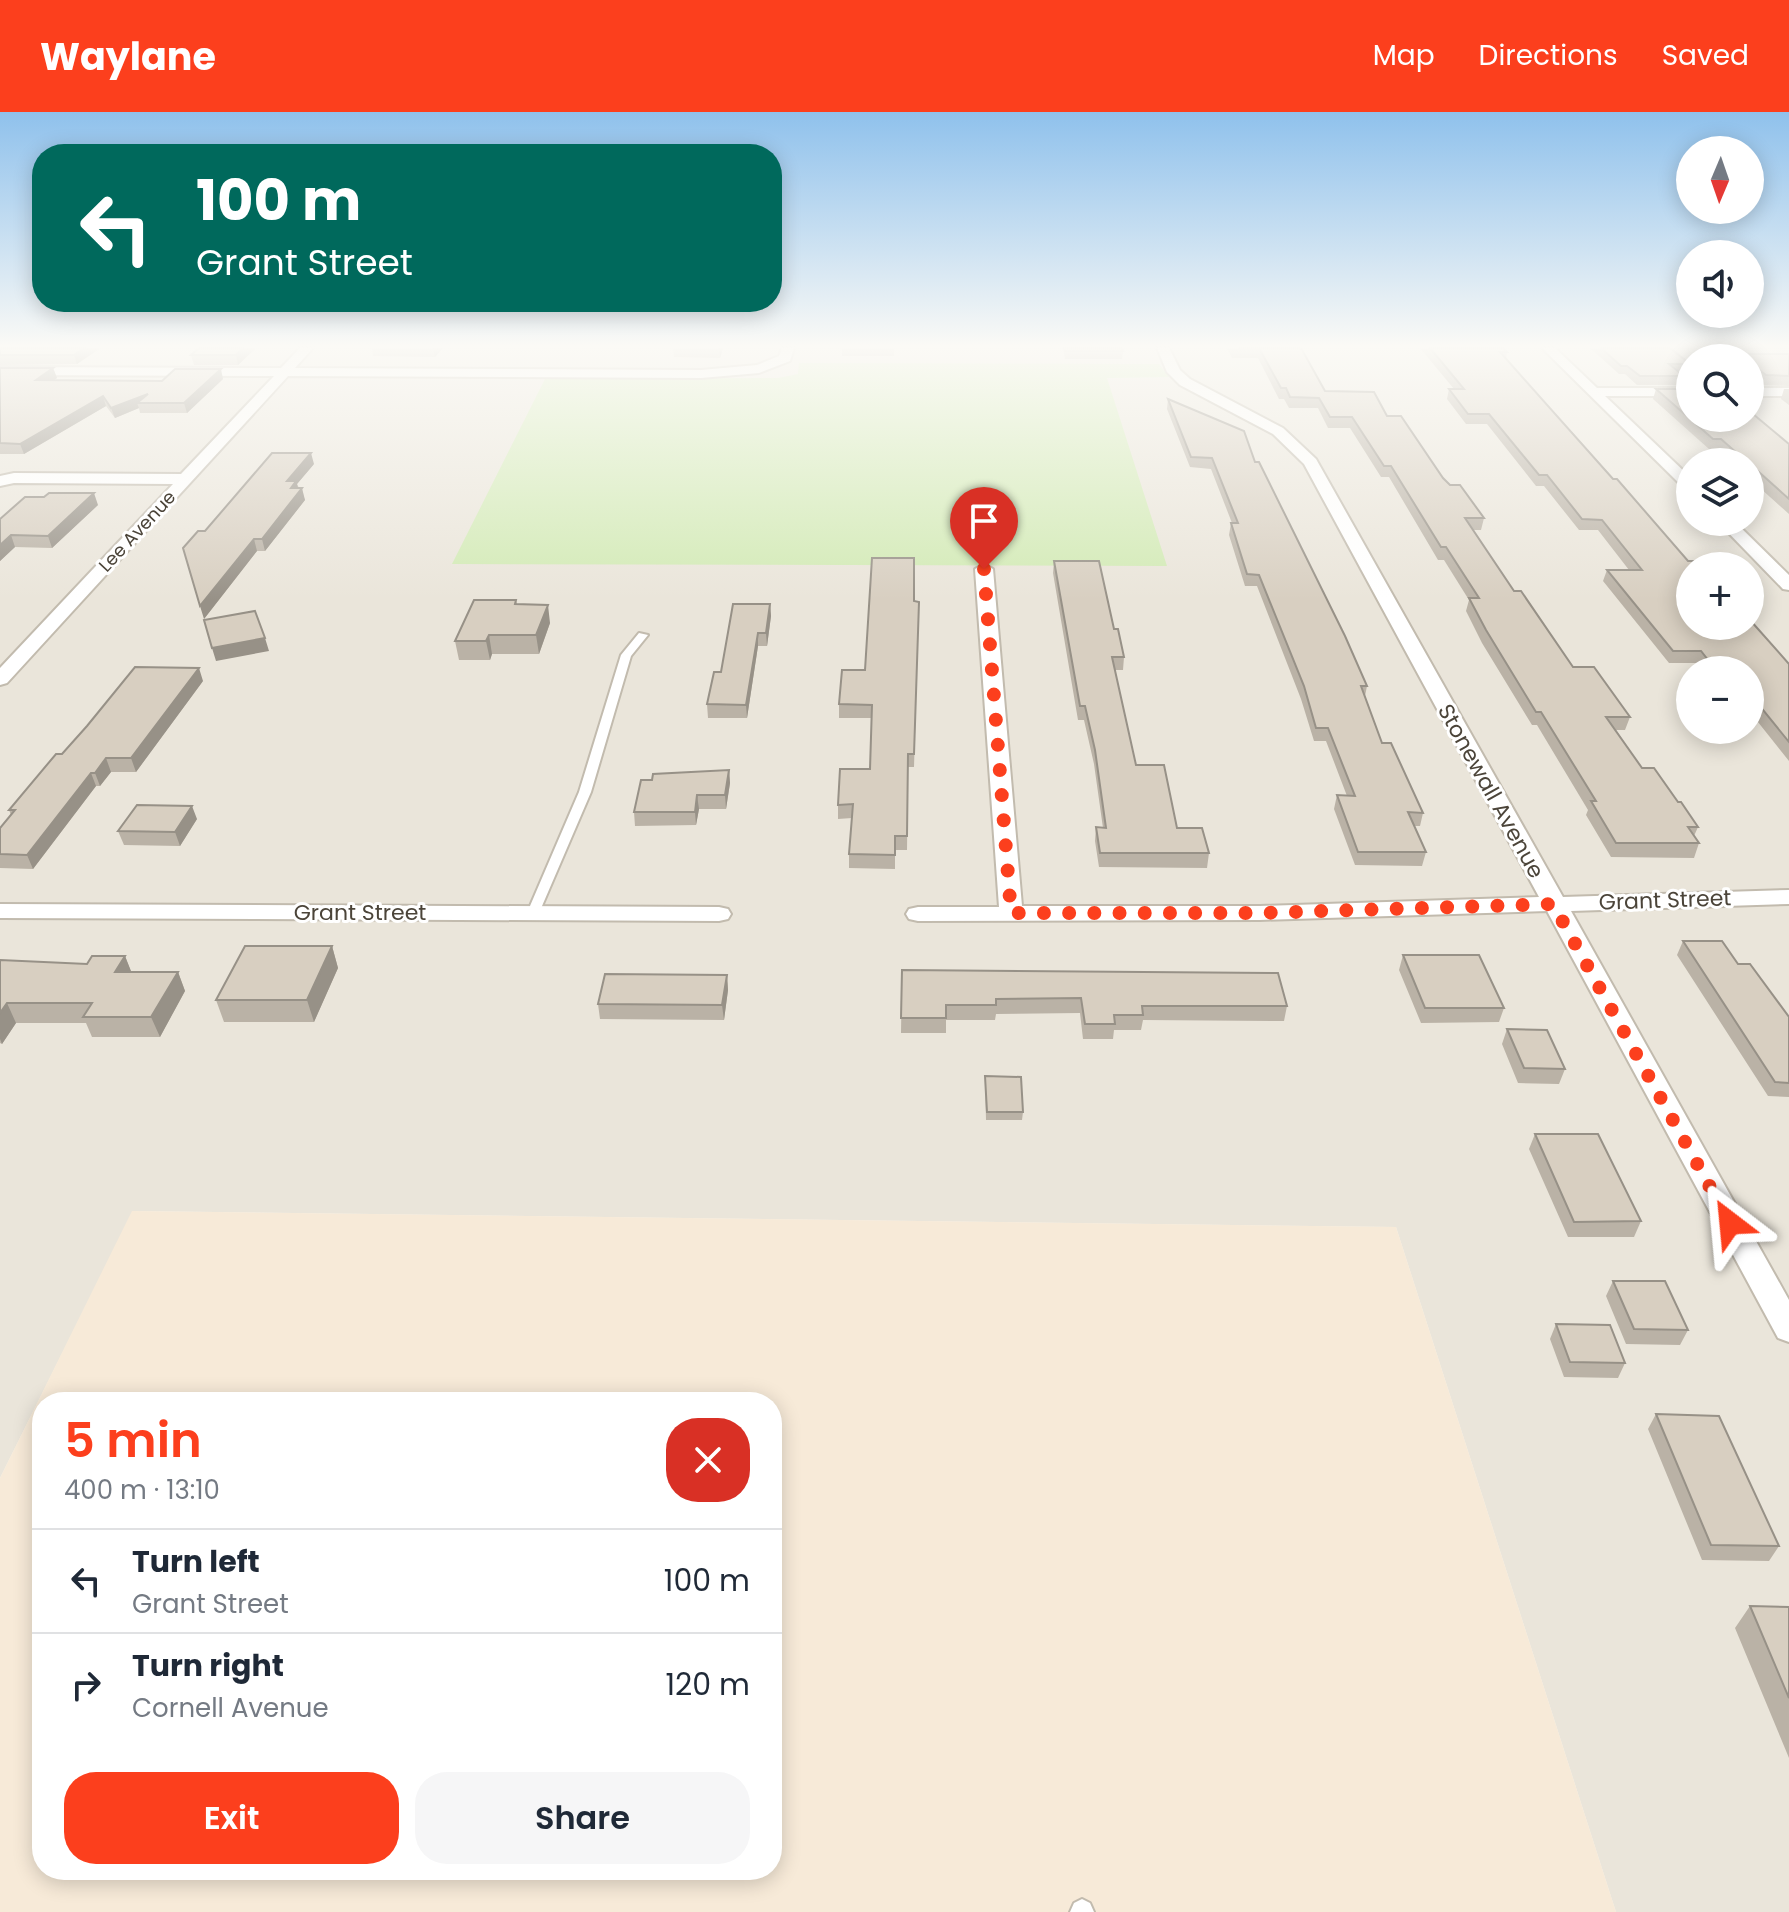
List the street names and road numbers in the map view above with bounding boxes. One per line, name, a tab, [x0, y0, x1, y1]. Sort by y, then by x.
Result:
street label: Lee Avenue	[93, 485, 181, 577]
street label: Stonewall Avenue	[1430, 698, 1552, 884]
street label: Grant Street	[1598, 882, 1732, 918]
street label: Grant Street	[294, 897, 426, 928]

